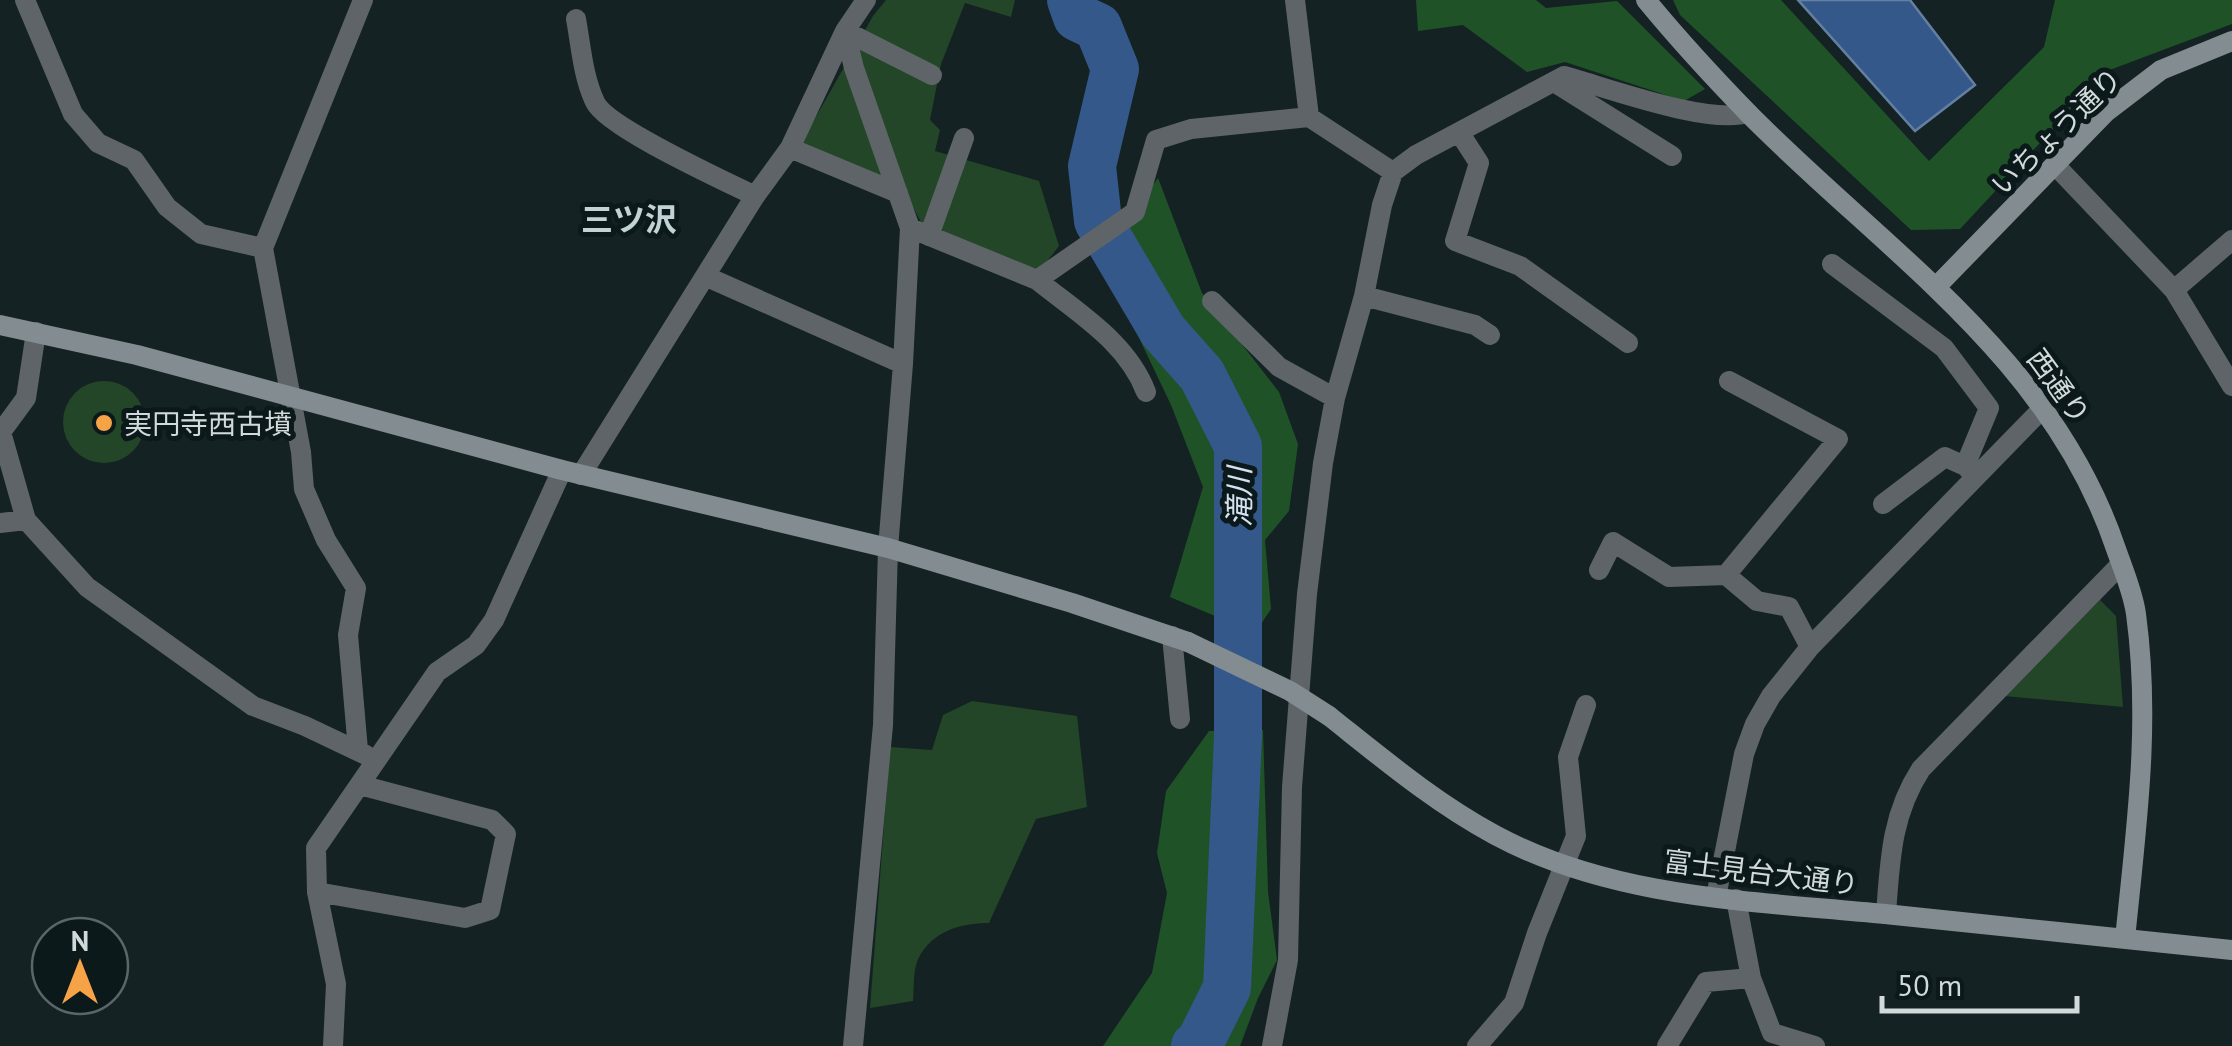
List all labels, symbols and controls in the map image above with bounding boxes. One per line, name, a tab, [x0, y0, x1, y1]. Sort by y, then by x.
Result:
street label: いちょう通り	[1983, 59, 2129, 203]
district label: 三ツ沢	[581, 198, 677, 240]
street label: 西通り	[2019, 341, 2099, 431]
place label: 実円寺西古墳	[124, 405, 292, 442]
marker: 実円寺西古墳	[93, 412, 115, 434]
water label: 滝川	[1219, 464, 1258, 527]
street label: 富士見台大通り	[1661, 842, 1861, 902]
north arrow	[30, 916, 130, 1016]
text: N	[71, 922, 89, 959]
scale bar	[1882, 951, 2077, 1013]
text: 50 m	[1897, 965, 1962, 1004]

